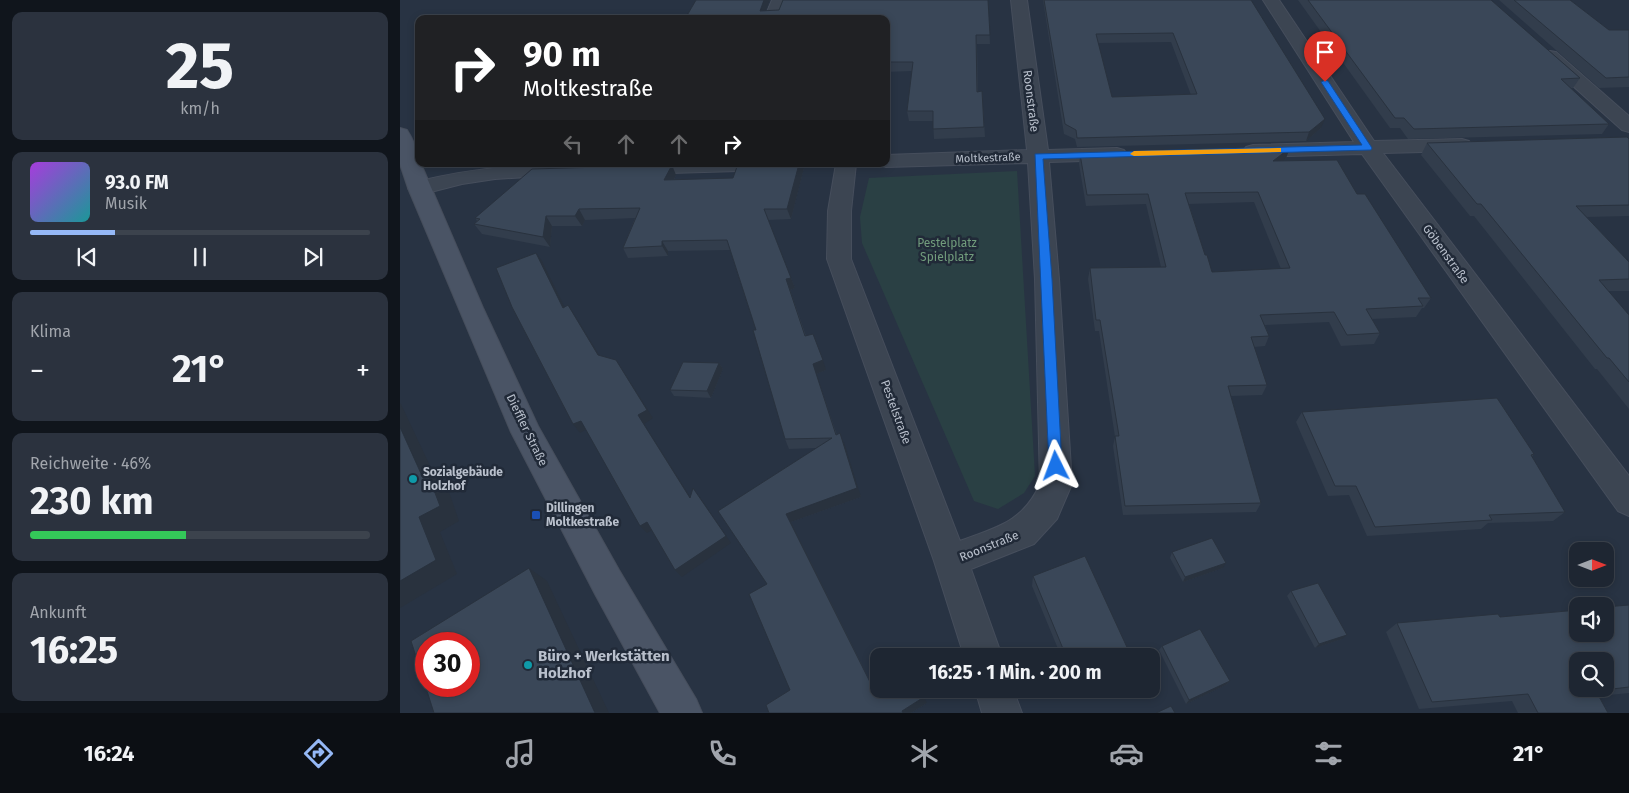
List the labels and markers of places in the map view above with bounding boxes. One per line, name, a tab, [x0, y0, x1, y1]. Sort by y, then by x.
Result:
pin	[1304, 31, 1346, 82]
place label: Sozialgebäude Holzhof	[423, 465, 503, 493]
marker: Sozialgebäude Holzhof	[407, 473, 419, 485]
place label: Dillingen Moltkestraße	[546, 501, 619, 529]
marker: Dillingen Moltkestraße	[530, 509, 542, 521]
place label: Büro + Werkstätten Holzhof	[538, 647, 670, 682]
marker: Büro + Werkstätten Holzhof	[522, 659, 534, 671]

